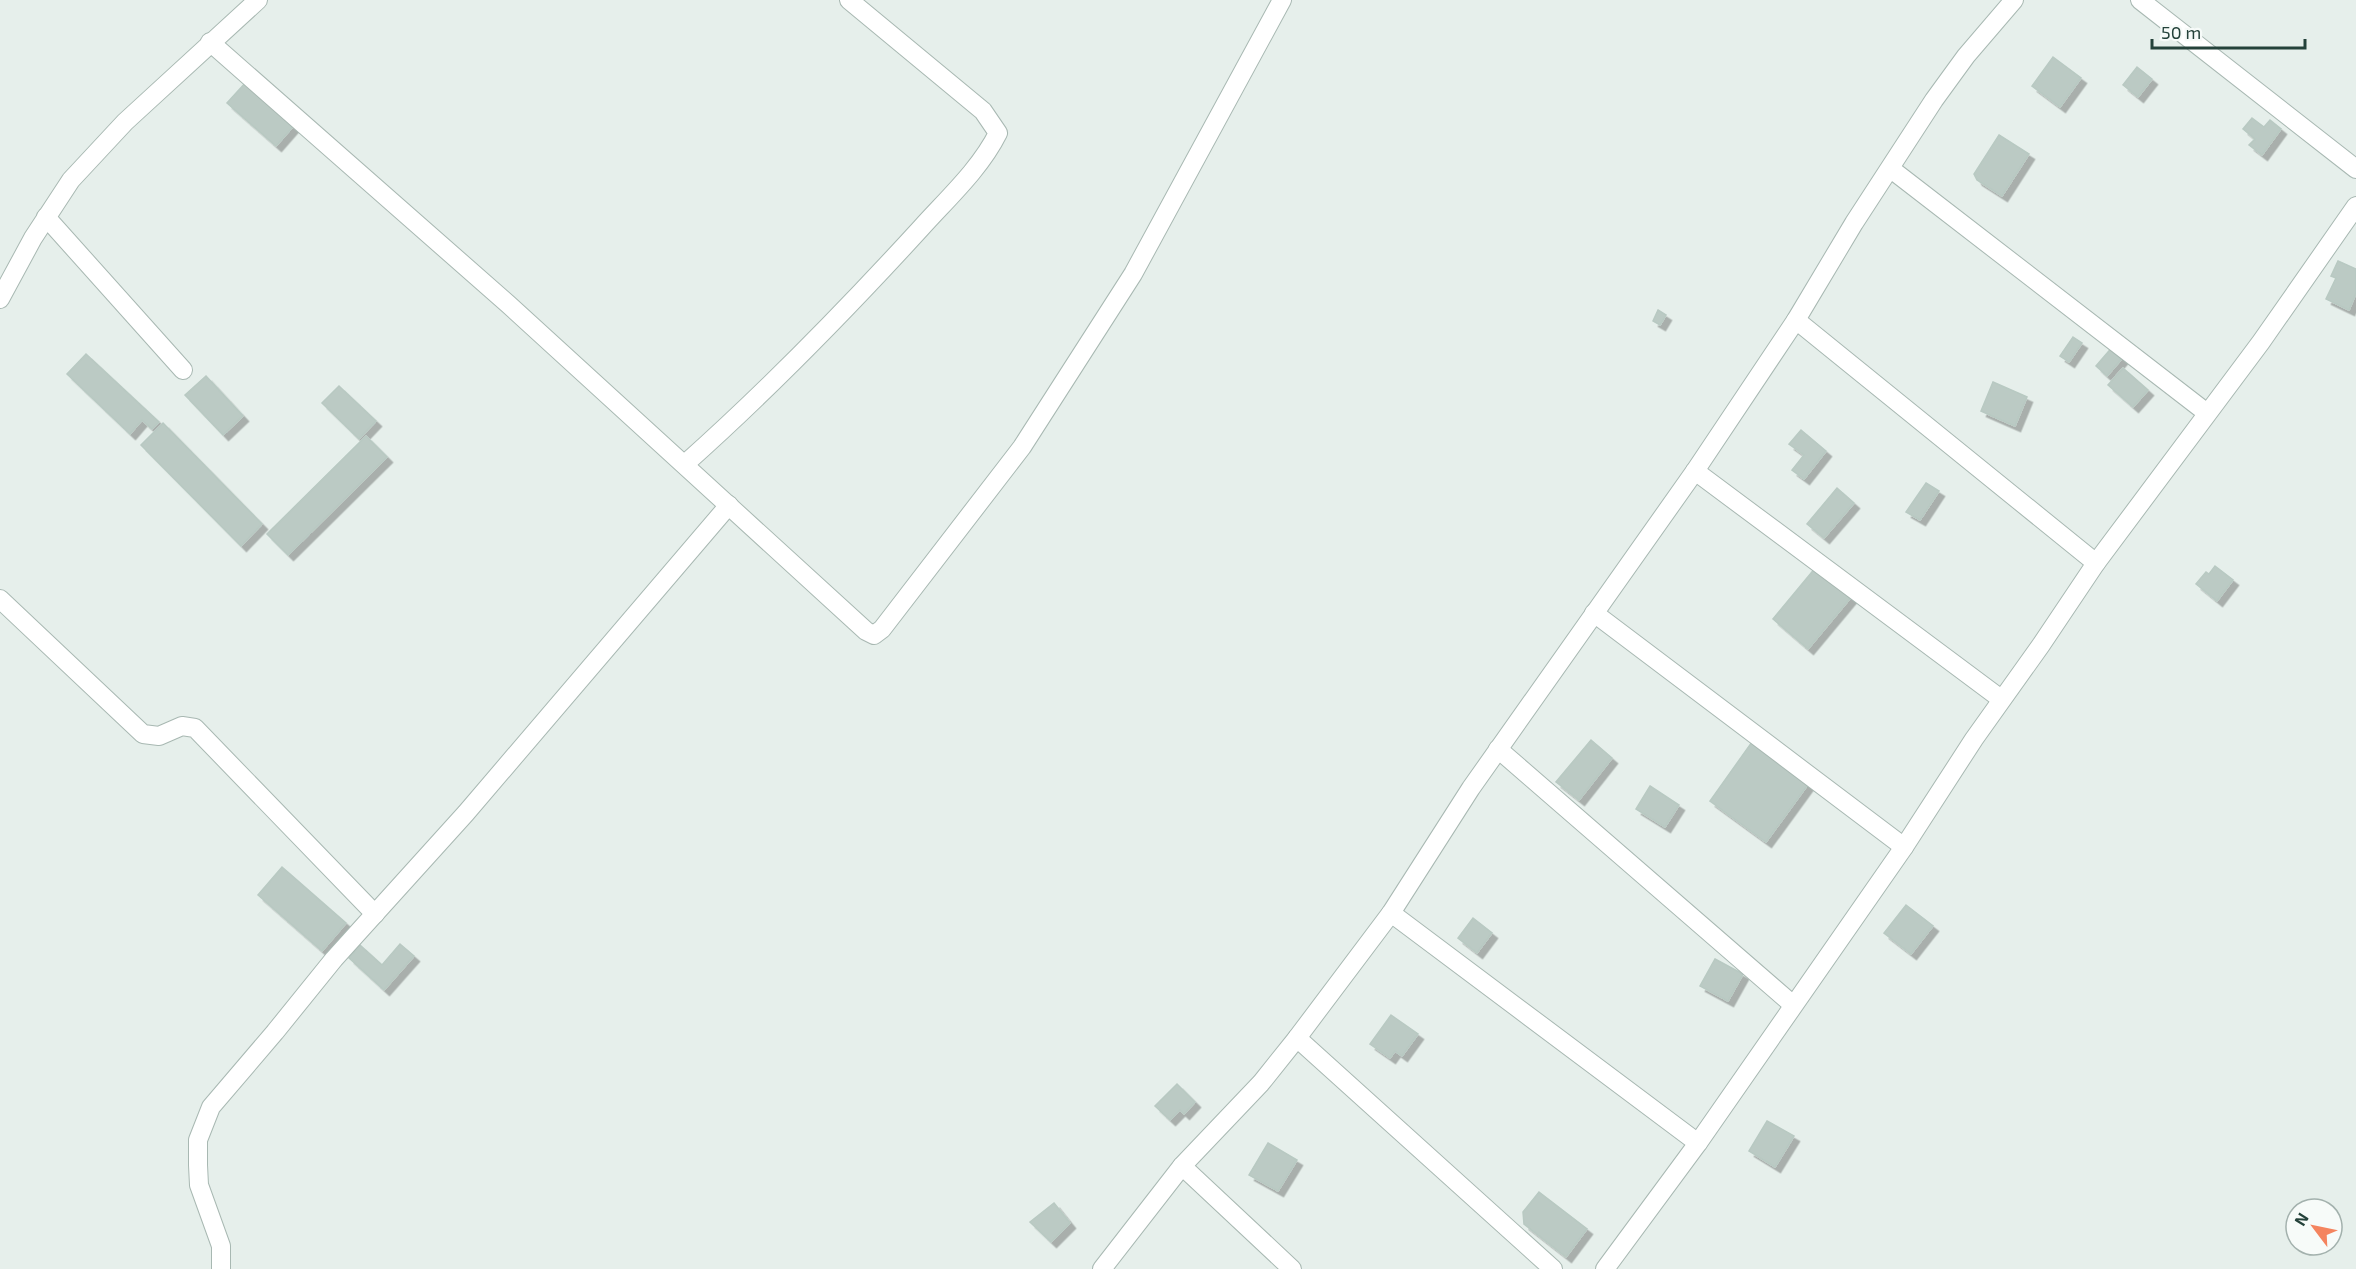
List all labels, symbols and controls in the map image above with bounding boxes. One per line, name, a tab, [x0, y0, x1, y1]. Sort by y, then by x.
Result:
scale bar	[2152, 12, 2305, 50]
text: 50 m	[2161, 21, 2201, 43]
north arrow	[2284, 1197, 2344, 1257]
text: N	[2290, 1209, 2312, 1229]

